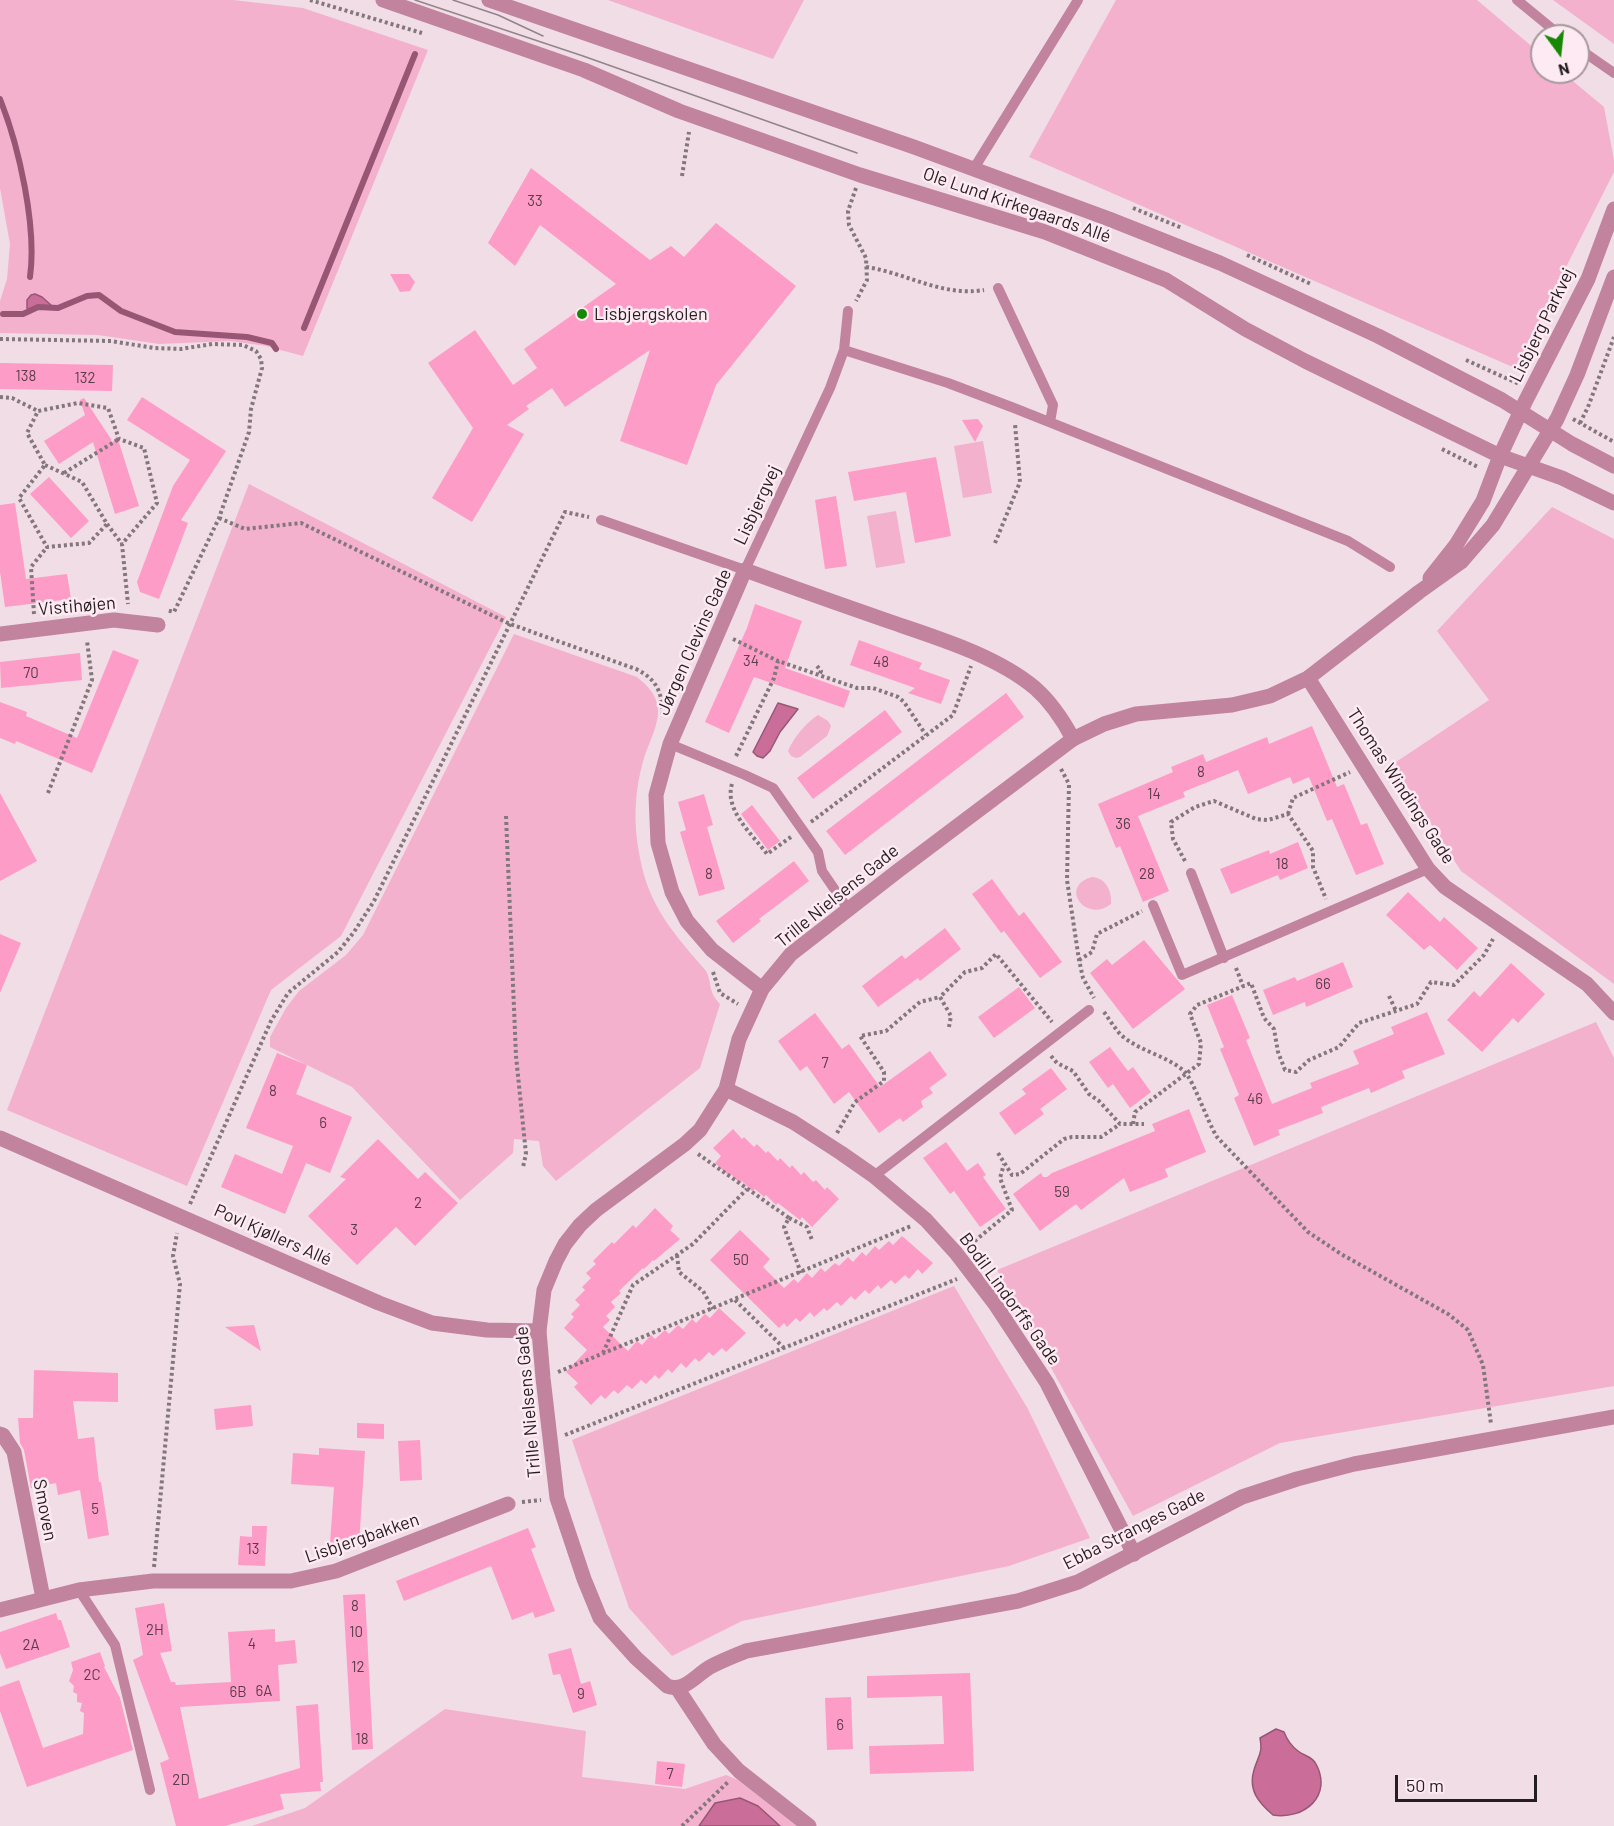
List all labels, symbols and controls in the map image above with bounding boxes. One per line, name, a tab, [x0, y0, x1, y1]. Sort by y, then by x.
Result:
north arrow	[1530, 24, 1590, 84]
text: N	[1557, 59, 1572, 80]
street label: Ole Lund Kirkegaards Allé	[920, 163, 1114, 247]
house number: 33	[527, 192, 543, 210]
street label: Lisbjerg Parkvej	[1505, 264, 1579, 386]
place label: Lisbjergskolen	[594, 303, 708, 325]
marker: Lisbjergskolen	[575, 307, 589, 321]
house number: 138	[16, 367, 36, 385]
house number: 132	[74, 369, 96, 387]
street label: Lisbjergvej	[729, 462, 785, 548]
street label: Jørgen Clevins Gade	[652, 566, 736, 718]
street label: Vistihøjen	[37, 592, 117, 620]
house number: 34	[743, 652, 759, 670]
house number: 48	[873, 653, 889, 671]
house number: 70	[23, 664, 39, 682]
street label: Thomas Windings Gade	[1343, 704, 1459, 868]
house number: 8	[1197, 763, 1205, 781]
house number: 14	[1147, 785, 1161, 803]
house number: 36	[1115, 815, 1131, 833]
street label: Trille Nielsens Gade	[771, 840, 903, 952]
house number: 18	[1275, 855, 1289, 873]
house number: 8	[705, 865, 713, 883]
house number: 28	[1139, 865, 1155, 883]
house number: 66	[1315, 975, 1331, 993]
house number: 7	[821, 1054, 829, 1072]
house number: 8	[269, 1082, 277, 1100]
house number: 46	[1247, 1090, 1263, 1108]
house number: 6	[319, 1114, 327, 1132]
house number: 59	[1054, 1183, 1070, 1201]
house number: 2	[414, 1194, 422, 1212]
street label: Povl Kjøllers Allé	[211, 1199, 335, 1271]
house number: 3	[350, 1221, 358, 1239]
street label: Bodil Lindorffs Gade	[955, 1229, 1065, 1369]
house number: 50	[733, 1251, 749, 1269]
street label: Trille Nielsens Gade	[511, 1325, 545, 1479]
street label: Smoven	[28, 1477, 62, 1543]
street label: Ebba Stranges Gade	[1059, 1484, 1209, 1574]
house number: 5	[91, 1500, 99, 1518]
street label: Lisbjergbakken	[302, 1508, 422, 1568]
house number: 13	[247, 1540, 259, 1558]
house number: 8	[351, 1597, 359, 1615]
house number: 2H	[146, 1621, 164, 1639]
house number: 10	[349, 1623, 363, 1641]
house number: 4	[248, 1635, 256, 1653]
house number: 2A	[22, 1636, 40, 1654]
house number: 12	[351, 1658, 365, 1676]
house number: 2C	[83, 1666, 101, 1684]
house number: 6A	[256, 1682, 272, 1700]
house number: 6B	[229, 1683, 247, 1701]
house number: 9	[577, 1685, 585, 1703]
house number: 6	[836, 1716, 844, 1734]
house number: 18	[355, 1730, 369, 1748]
scale bar	[1398, 1763, 1540, 1801]
house number: 7	[666, 1765, 674, 1783]
house number: 2D	[172, 1771, 190, 1789]
text: 50 m	[1406, 1774, 1444, 1796]

